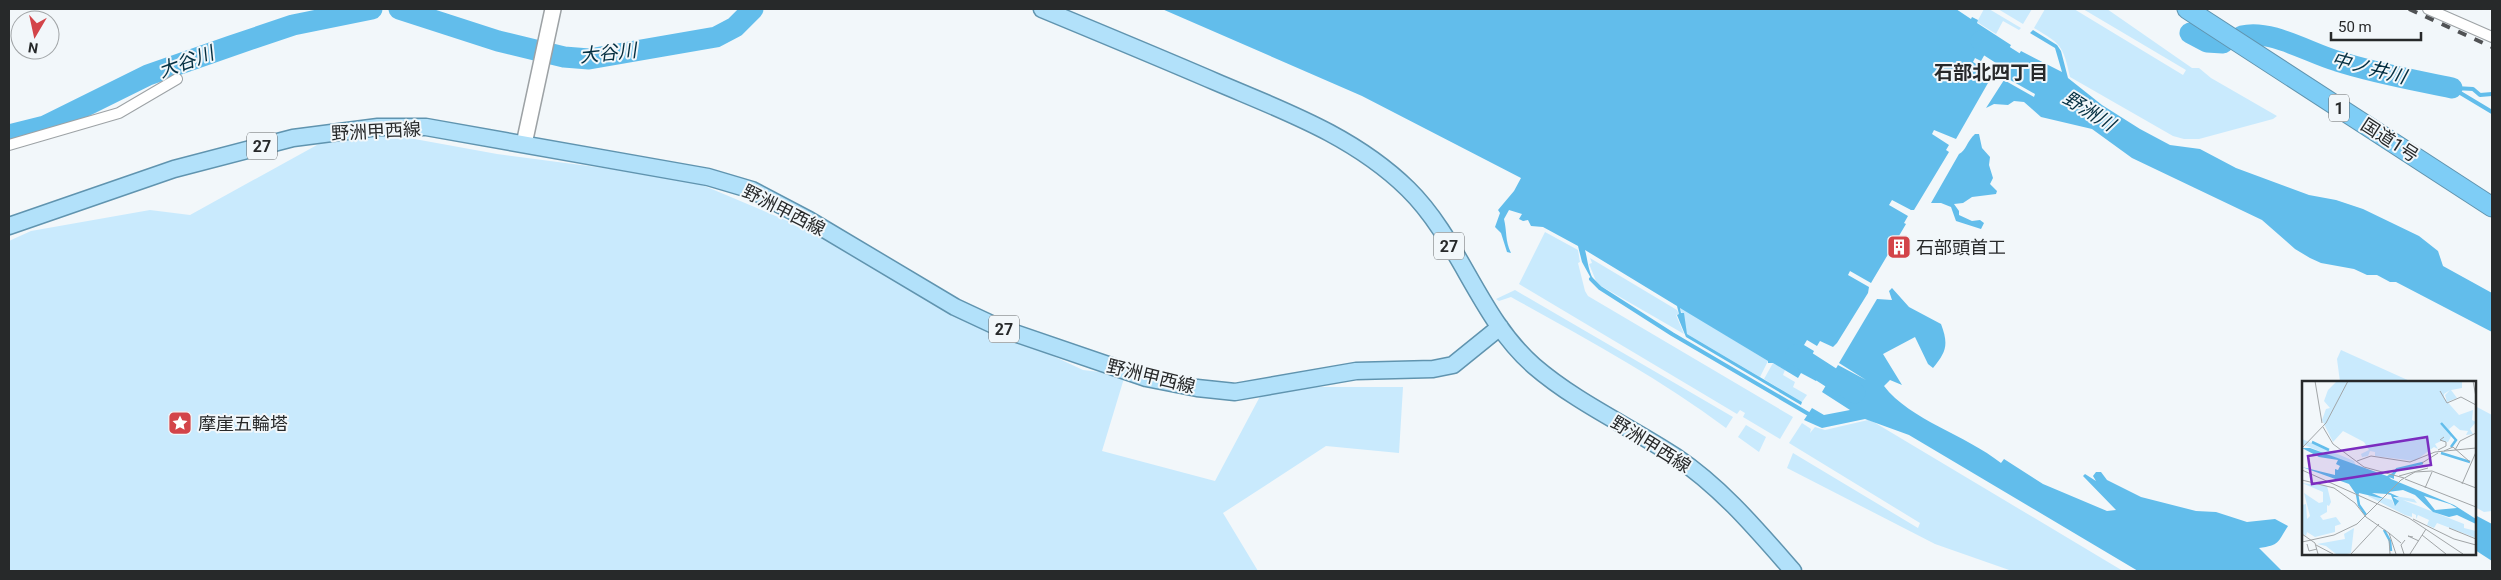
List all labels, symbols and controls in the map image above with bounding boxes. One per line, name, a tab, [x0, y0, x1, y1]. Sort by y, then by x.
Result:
north arrow	[10, 10, 60, 60]
scale bar	[2331, 10, 2421, 42]
text: 50 m	[2338, 18, 2372, 36]
water label: 大谷川	[578, 38, 640, 67]
text: N	[27, 39, 39, 57]
water label: 大谷川	[155, 41, 219, 83]
water label: 中ノ井川	[2329, 48, 2411, 89]
district label: 石部北四丁目	[1934, 61, 2048, 84]
water label: 野洲川	[2059, 86, 2121, 137]
road number: 1	[2329, 95, 2349, 122]
street label: 国道1号	[2357, 114, 2423, 166]
street label: 野洲甲西線	[331, 118, 421, 144]
road number: 27	[247, 132, 277, 160]
street label: 野洲甲西線	[739, 180, 829, 240]
road number: 27	[1434, 232, 1464, 260]
building icon: 石部頭首工	[1886, 234, 1912, 260]
place label: 石部頭首工	[1916, 237, 2006, 258]
road number: 27	[989, 316, 1019, 342]
street label: 野洲甲西線	[1105, 355, 1197, 397]
inset map	[2302, 381, 2476, 555]
place icon: 摩崖五輪塔	[167, 410, 193, 436]
street label: 野洲甲西線	[1607, 411, 1695, 477]
place label: 摩崖五輪塔	[198, 413, 288, 434]

